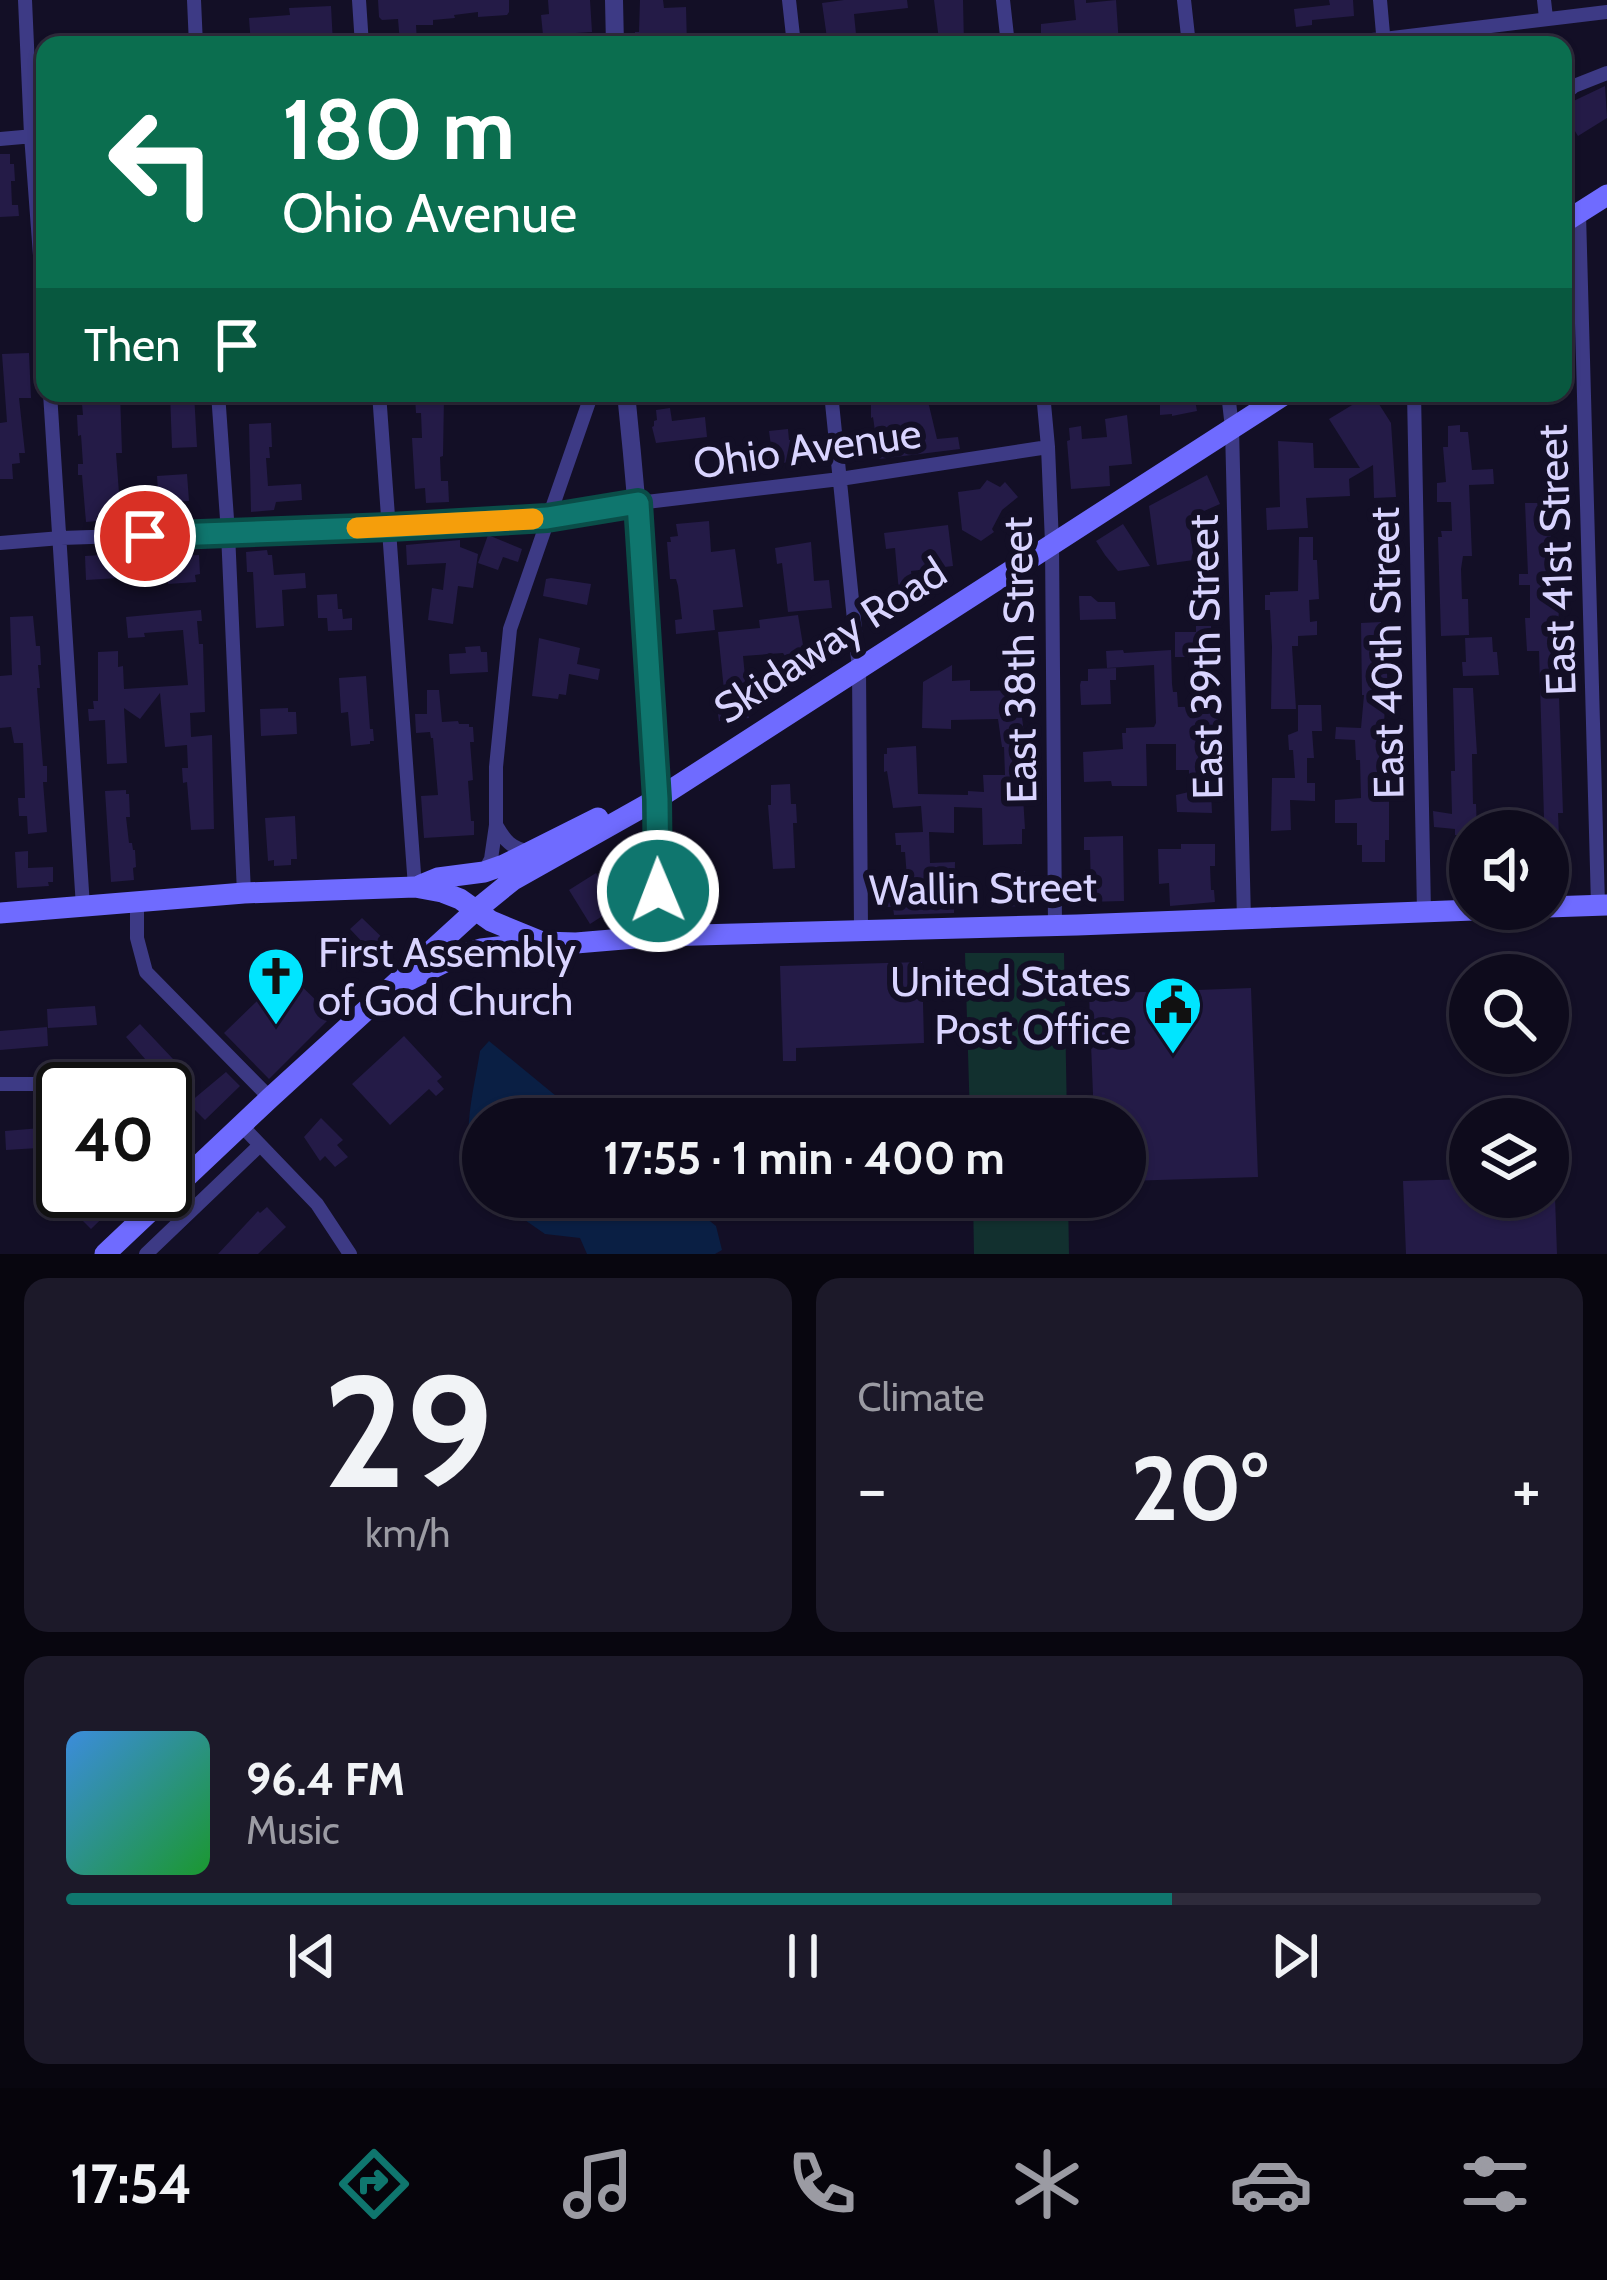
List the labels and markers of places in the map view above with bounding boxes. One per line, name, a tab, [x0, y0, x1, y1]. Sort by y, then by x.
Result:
pin	[94, 485, 196, 587]
place label: First Assembly of God Church	[318, 926, 576, 1026]
church icon: First Assembly of God Church	[245, 945, 307, 1027]
place label: United States Post Office	[890, 955, 1131, 1055]
public building icon: United States Post Office	[1142, 974, 1204, 1056]

